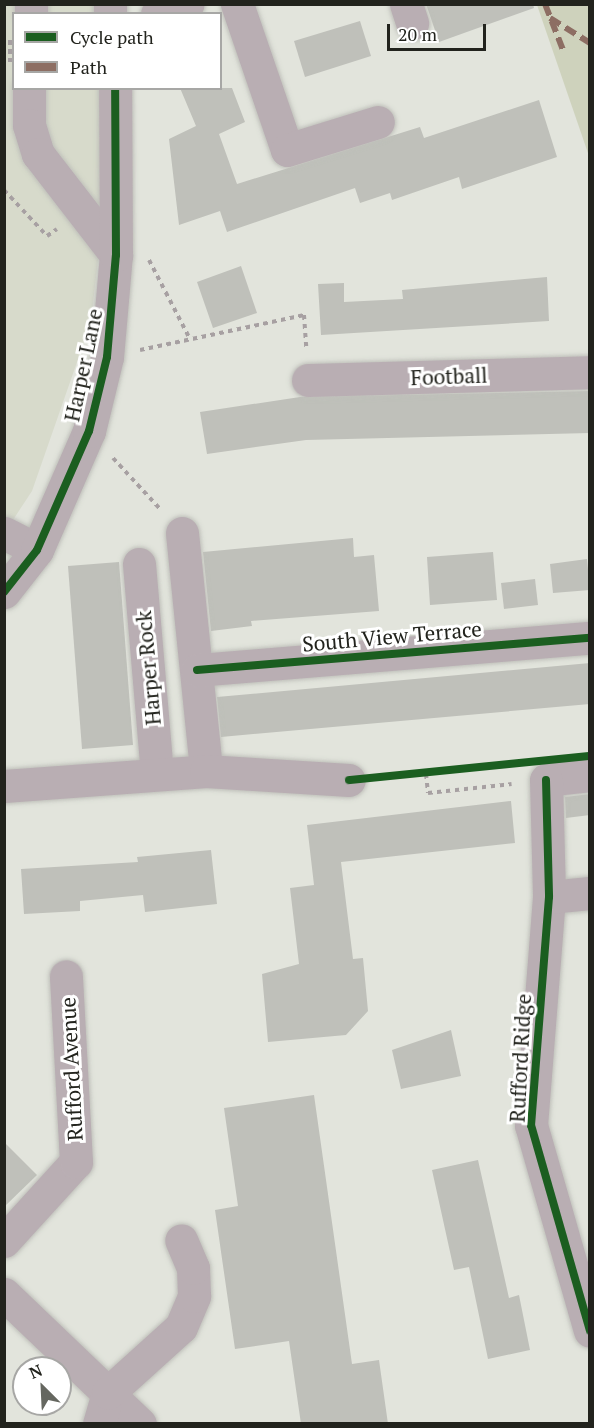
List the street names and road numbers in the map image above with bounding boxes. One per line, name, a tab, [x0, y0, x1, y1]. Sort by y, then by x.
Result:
street label: Harper Lane	[59, 306, 107, 424]
street label: Football	[410, 362, 488, 390]
street label: Harper Rock	[130, 610, 166, 726]
street label: South View Terrace	[301, 616, 483, 656]
street label: Rufford Ridge	[504, 993, 536, 1123]
street label: Rufford Avenue	[55, 996, 87, 1142]

